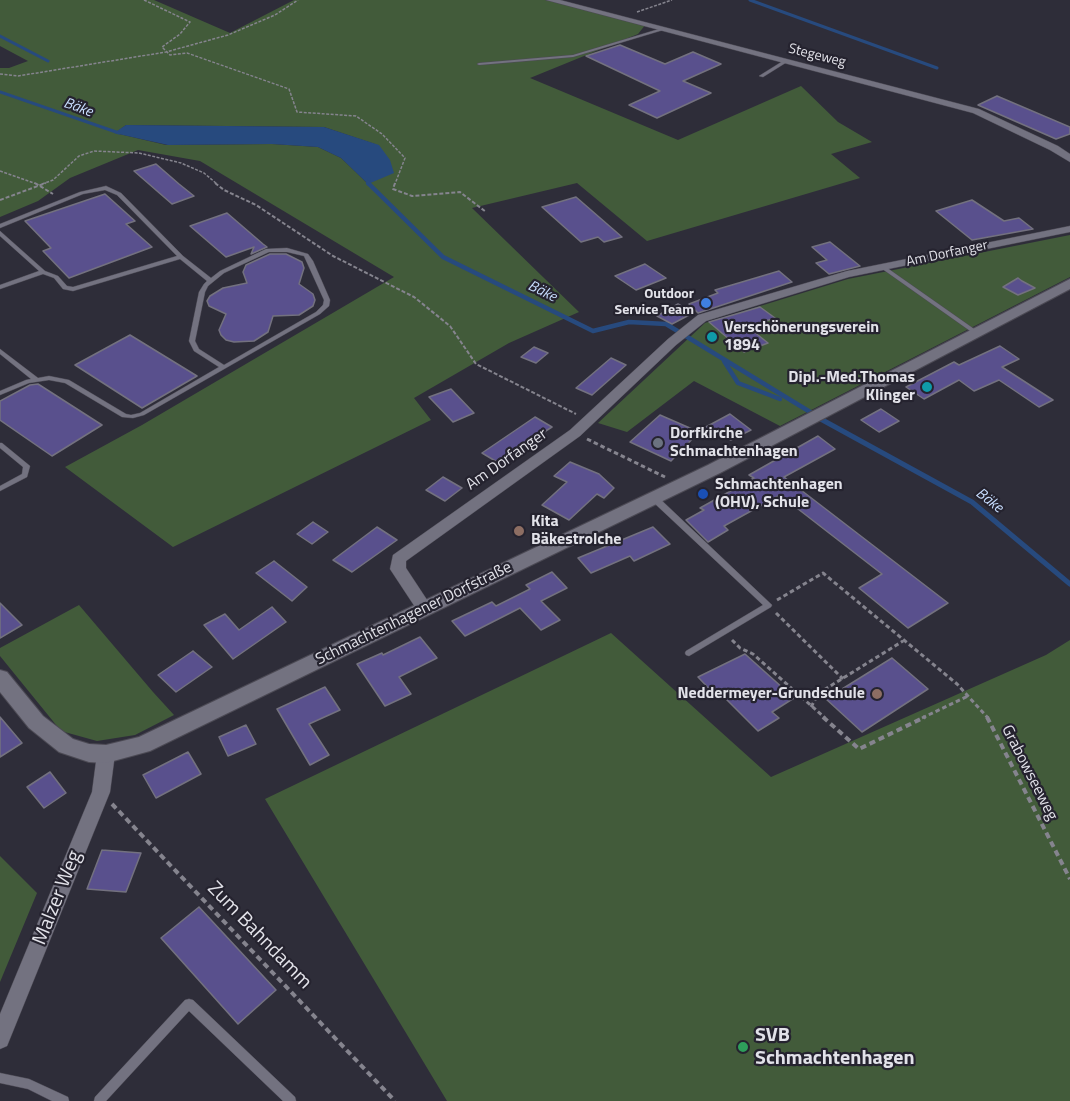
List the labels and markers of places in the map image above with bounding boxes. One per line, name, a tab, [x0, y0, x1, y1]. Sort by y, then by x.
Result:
place label: Outdoor Service Team	[615, 287, 694, 320]
marker: Outdoor Service Team	[699, 296, 713, 310]
place label: Verschönerungsverein 1894	[724, 318, 879, 356]
marker: Verschönerungsverein 1894	[705, 330, 719, 344]
place label: Dipl.-Med.Thomas Klinger	[788, 368, 915, 406]
marker: Dipl.-Med.Thomas Klinger	[920, 380, 934, 394]
place label: Dorfkirche Schmachtenhagen	[670, 424, 798, 462]
marker: Dorfkirche Schmachtenhagen	[651, 436, 665, 450]
place label: Schmachtenhagen (OHV), Schule	[715, 475, 843, 513]
marker: Schmachtenhagen (OHV), Schule	[696, 487, 710, 501]
place label: Kita Bäkestrolche	[531, 512, 621, 550]
marker: Kita Bäkestrolche	[512, 524, 526, 538]
place label: Neddermeyer-Grundschule	[678, 684, 865, 704]
marker: Neddermeyer-Grundschule	[870, 687, 884, 701]
place label: SVB Schmachtenhagen	[755, 1024, 915, 1071]
marker: SVB Schmachtenhagen	[736, 1040, 750, 1054]

